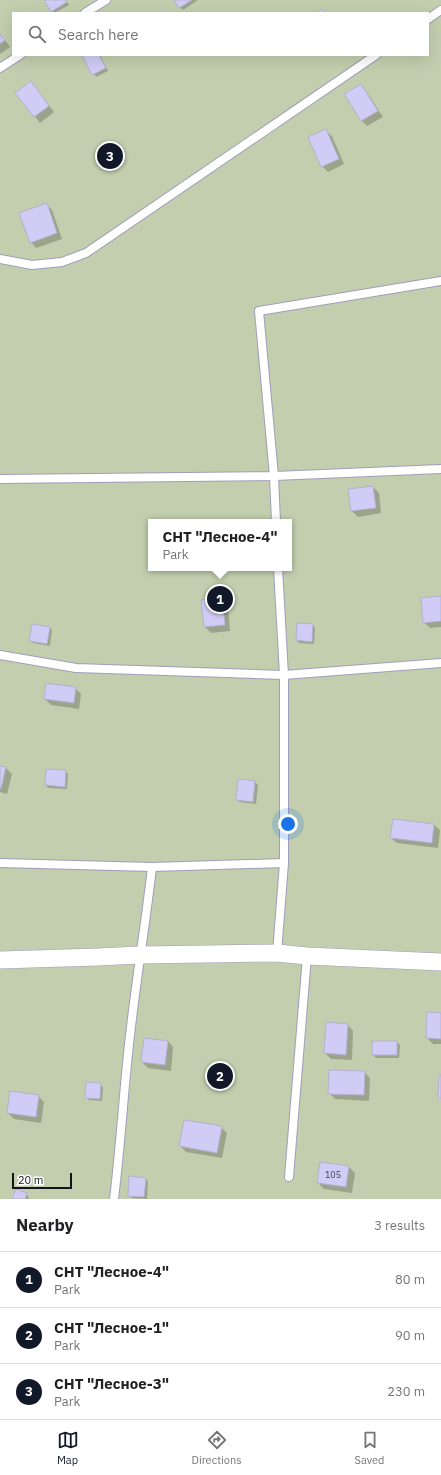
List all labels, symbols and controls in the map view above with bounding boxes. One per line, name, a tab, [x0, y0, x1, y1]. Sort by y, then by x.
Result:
search box	[12, 12, 429, 56]
icon: search	[26, 23, 48, 45]
text: Search here	[58, 25, 138, 44]
pin: 3	[97, 141, 123, 171]
popup	[148, 519, 292, 571]
text: СНТ "Лесное-4"	[162, 527, 278, 546]
text: Park	[162, 546, 189, 563]
pin: 1	[207, 584, 233, 614]
your location	[278, 814, 298, 834]
pin: 2	[207, 1061, 233, 1091]
house number: 105	[325, 1169, 341, 1180]
scale bar	[12, 1171, 72, 1190]
text: 20 m	[18, 1173, 43, 1187]
text: Nearby	[16, 1214, 74, 1236]
text: 3 results	[374, 1217, 425, 1234]
text: СНТ "Лесное-4"	[54, 1262, 169, 1281]
text: 1	[25, 1271, 33, 1288]
text: 80 m	[395, 1271, 425, 1288]
text: Park	[54, 1281, 80, 1298]
text: СНТ "Лесное-1"	[54, 1318, 169, 1337]
text: 2	[25, 1327, 33, 1344]
text: 90 m	[395, 1327, 425, 1344]
text: Park	[54, 1337, 80, 1354]
text: СНТ "Лесное-3"	[54, 1374, 169, 1393]
text: 3	[25, 1383, 33, 1400]
text: 230 m	[387, 1383, 425, 1400]
text: Park	[54, 1393, 80, 1410]
tab: Map	[57, 1429, 79, 1467]
tab: Directions	[192, 1429, 242, 1467]
tab: Saved	[355, 1429, 384, 1467]

